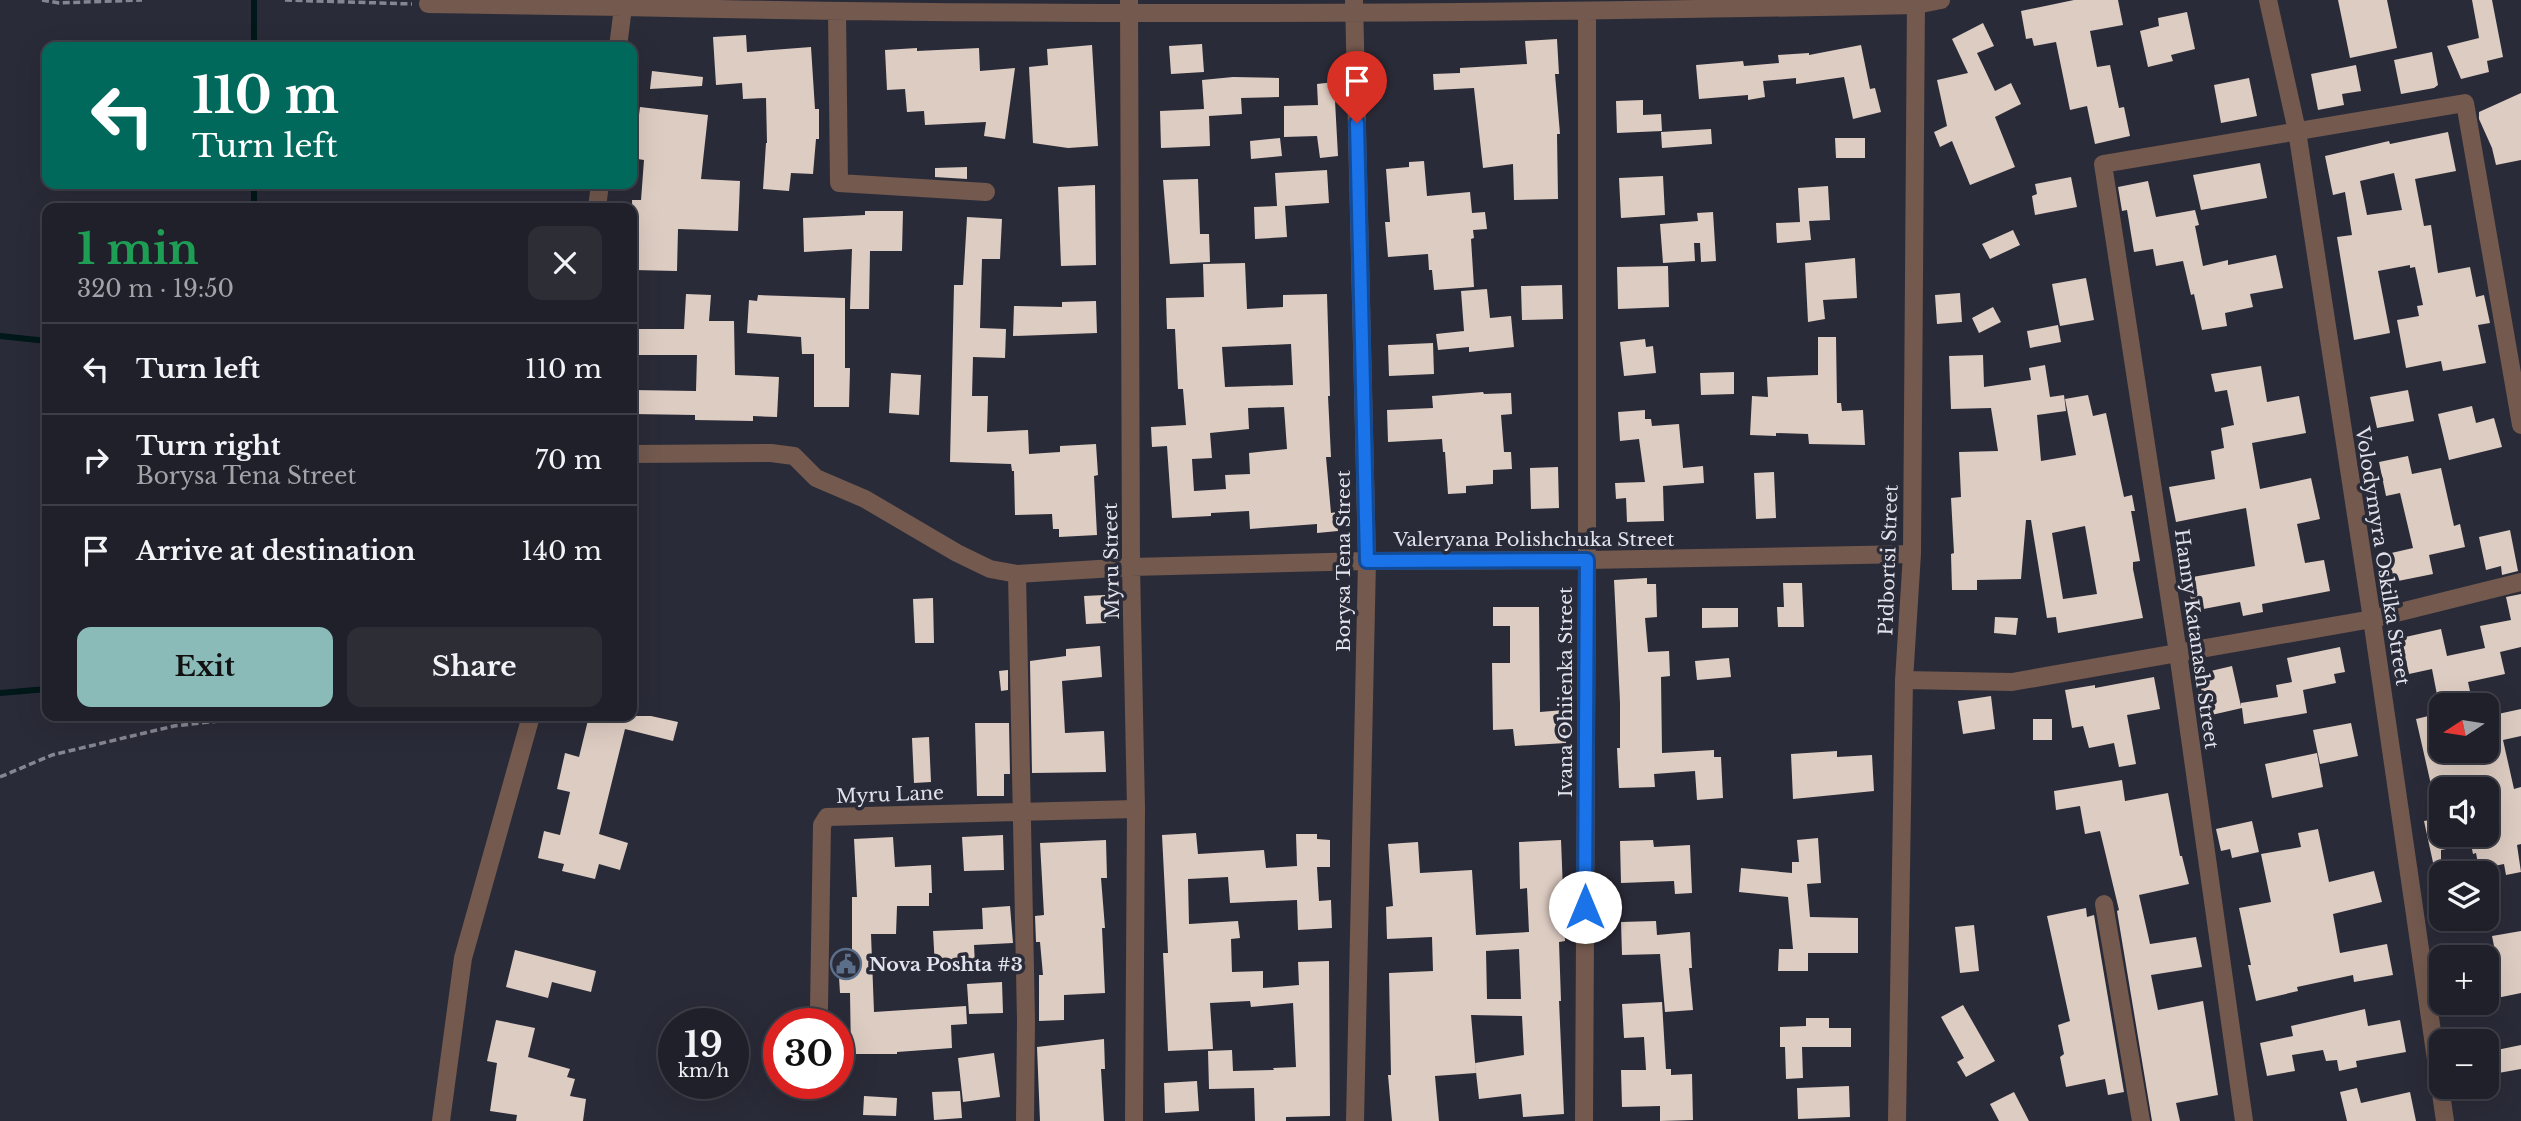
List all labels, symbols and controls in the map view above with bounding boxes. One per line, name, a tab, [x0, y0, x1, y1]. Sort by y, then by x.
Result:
pin	[1327, 51, 1387, 123]
icon: arrive	[1338, 62, 1376, 100]
text: 110 m	[192, 65, 339, 126]
icon: left	[77, 70, 168, 161]
text: Turn left	[192, 126, 338, 166]
text: 1 min	[77, 223, 199, 275]
button: close	[528, 226, 602, 300]
text: 320 m · 19:50	[77, 275, 234, 303]
icon: left	[77, 350, 115, 388]
text: Turn left	[136, 353, 260, 385]
text: 110 m	[525, 353, 602, 385]
street label: Volodymyra Oskilka Street	[2351, 424, 2414, 688]
text: Turn right	[136, 430, 281, 462]
icon: right	[77, 441, 115, 479]
text: 70 m	[535, 444, 602, 476]
text: Borysa Tena Street	[136, 462, 356, 490]
street label: Borysa Tena Street	[1332, 469, 1355, 652]
street label: Pidbortsi Street	[1874, 483, 1903, 636]
street label: Myru Street	[1099, 502, 1124, 620]
street label: Valeryana Polishchuka Street	[1393, 528, 1675, 551]
street label: Hanny Katanash Street	[2170, 528, 2223, 751]
icon: arrive	[77, 532, 115, 570]
text: Arrive at destination	[136, 535, 416, 567]
text: 140 m	[521, 535, 602, 567]
street label: Ivana Ohiienka Street	[1554, 586, 1577, 797]
button: Exit	[77, 627, 333, 707]
button: Share	[347, 627, 602, 707]
north arrow	[2429, 693, 2499, 763]
map controls	[2429, 693, 2499, 1099]
button: sound	[2429, 777, 2499, 847]
street label: Myru Lane	[836, 781, 944, 808]
button: layers	[2429, 861, 2499, 931]
position arrow	[1548, 870, 1622, 944]
button: +	[2429, 945, 2499, 1015]
public building icon: Nova Poshta #3	[829, 947, 863, 981]
place label: Nova Poshta #3	[869, 953, 1023, 976]
speed limit sign: 30	[763, 1008, 854, 1099]
text: 19	[684, 1023, 723, 1066]
button: −	[2429, 1029, 2499, 1099]
text: km/h	[678, 1060, 729, 1082]

